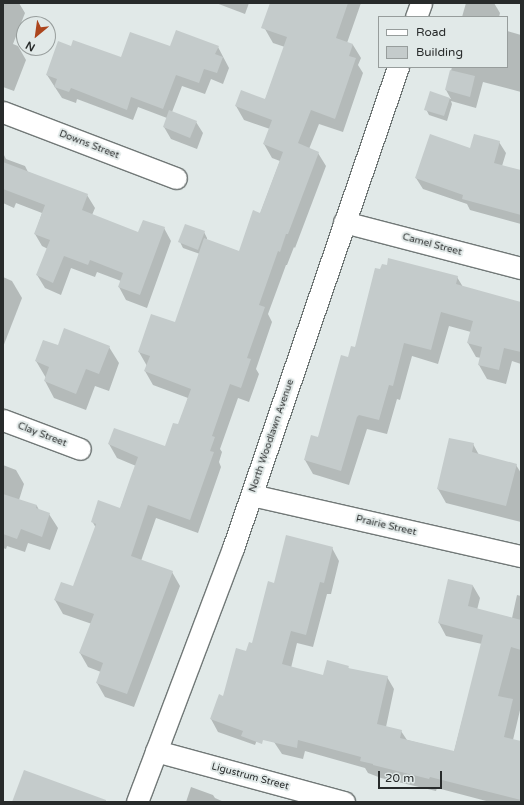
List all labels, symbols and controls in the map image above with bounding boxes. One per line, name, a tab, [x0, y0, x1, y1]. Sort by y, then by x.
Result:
north arrow	[16, 16, 56, 56]
legend	[378, 16, 508, 68]
text: Road	[416, 25, 446, 39]
text: N	[23, 38, 37, 54]
text: Building	[416, 45, 463, 59]
street label: Downs Street	[57, 128, 121, 162]
street label: Camel Street	[401, 231, 463, 259]
street label: North Woodlawn Avenue	[247, 378, 297, 494]
street label: Clay Street	[16, 420, 68, 450]
street label: Prairie Street	[355, 513, 417, 539]
street label: Ligustrum Street	[210, 761, 290, 793]
scale bar	[380, 763, 444, 789]
text: 20 m	[385, 771, 414, 785]

